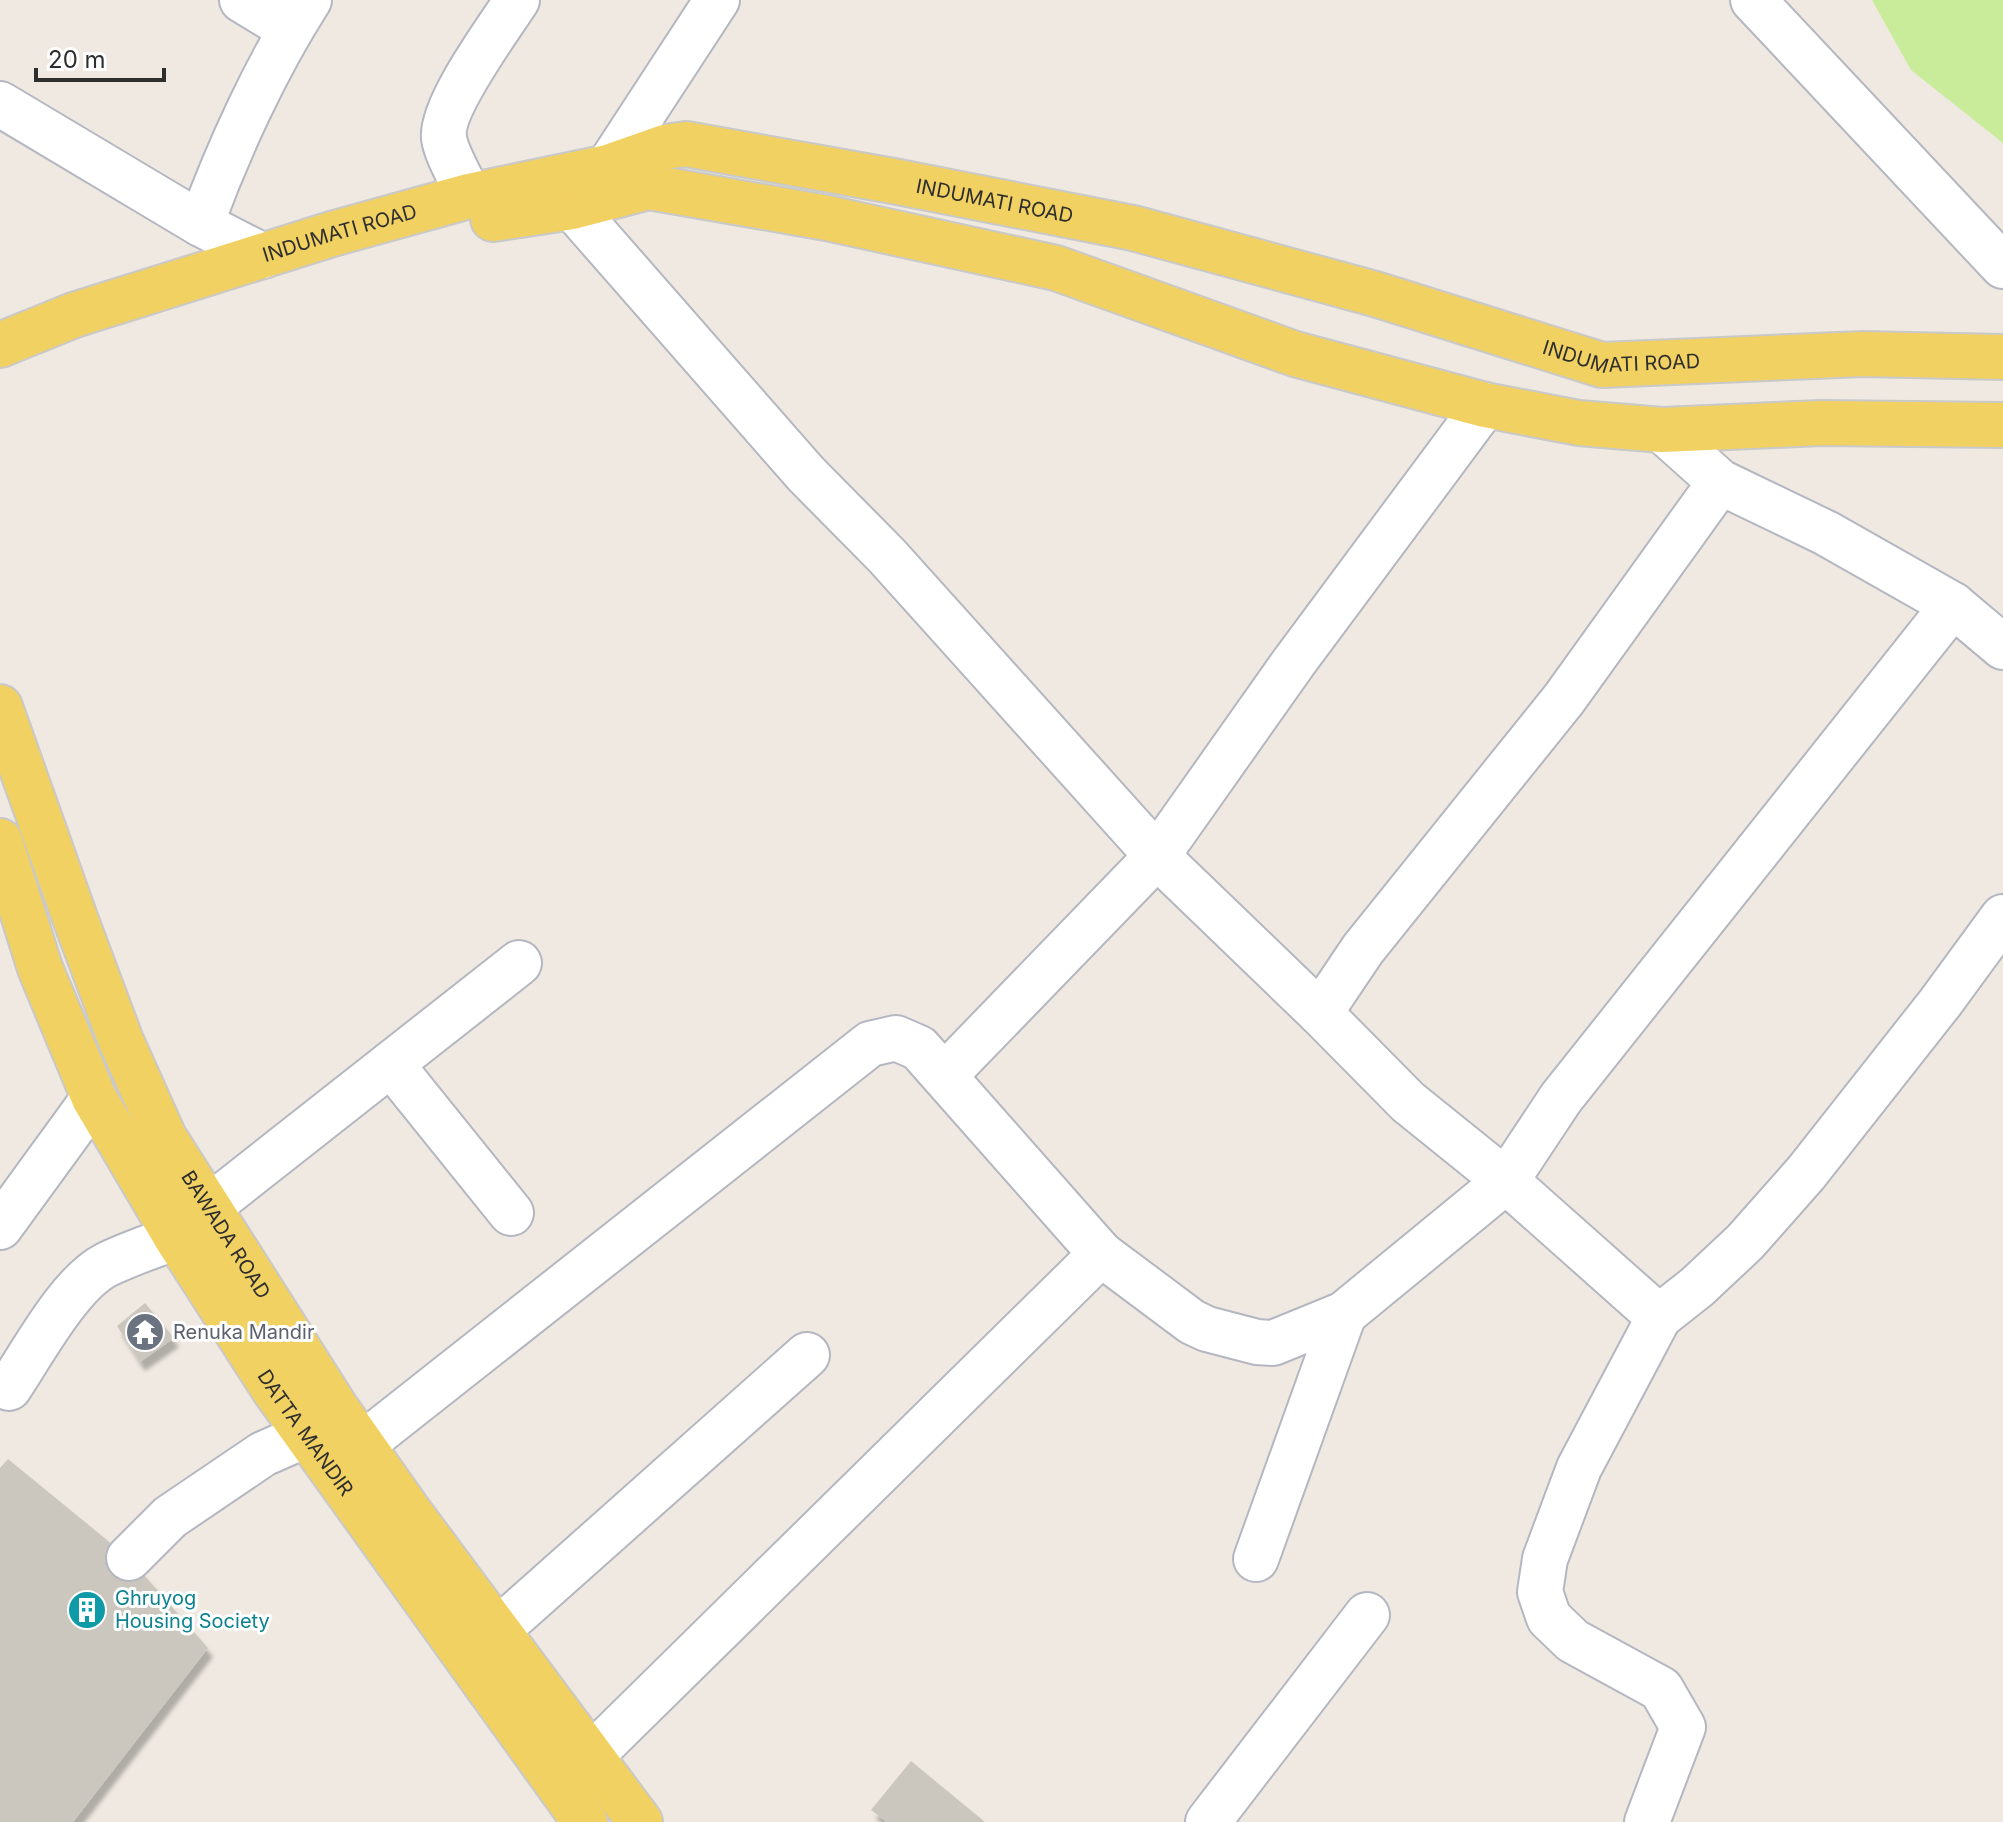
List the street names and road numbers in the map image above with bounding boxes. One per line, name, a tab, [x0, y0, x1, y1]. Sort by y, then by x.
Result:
street label: INDUMATI ROAD	[914, 174, 1075, 228]
street label: INDUMATI ROAD	[260, 199, 420, 267]
street label: INDUMATI ROAD	[1540, 335, 1701, 378]
street label: BAWADA ROAD	[176, 1166, 275, 1303]
street label: DATTA MANDIR	[253, 1365, 358, 1501]

